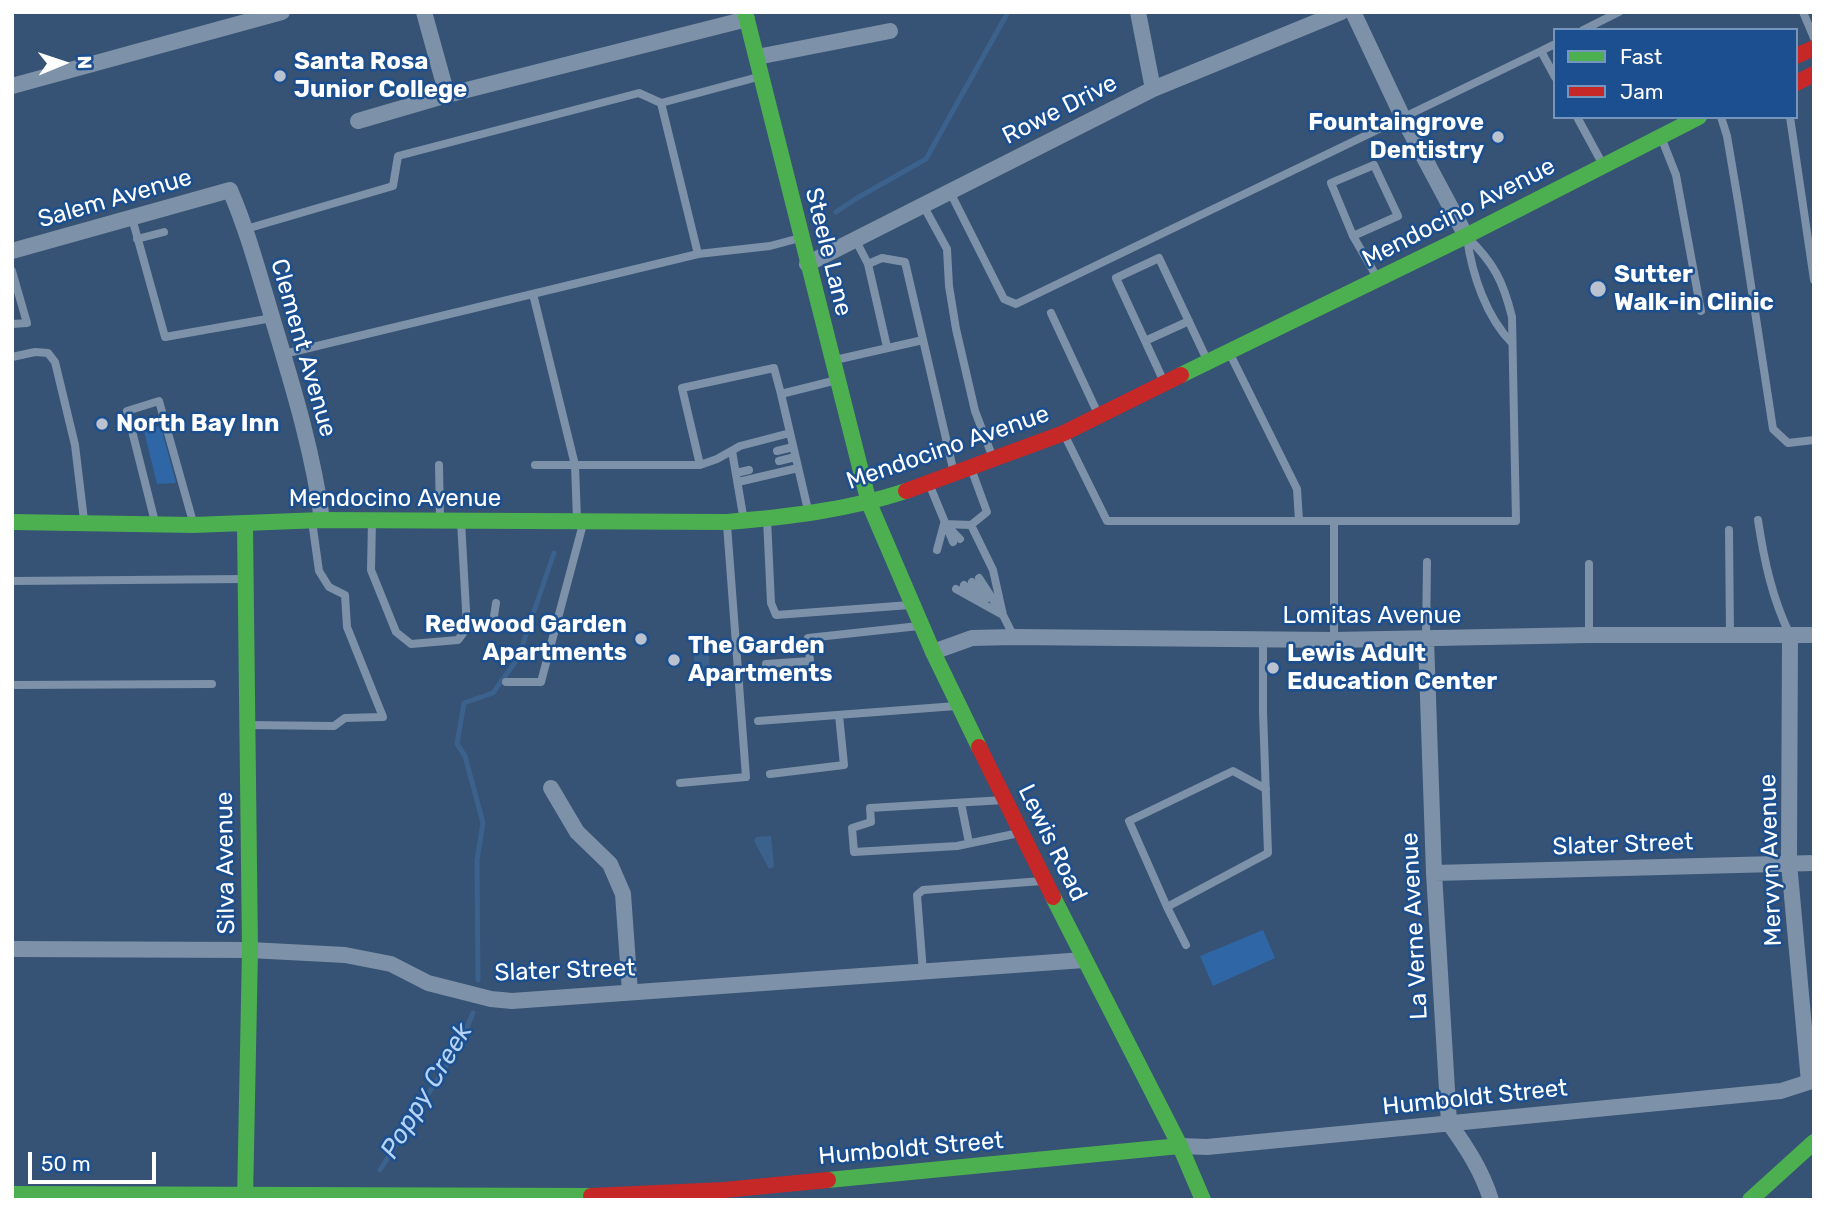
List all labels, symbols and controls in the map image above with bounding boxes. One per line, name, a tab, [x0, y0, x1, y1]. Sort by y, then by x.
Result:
north arrow	[28, 28, 98, 98]
legend	[1553, 28, 1798, 119]
text: Fast	[1620, 44, 1662, 69]
place label: Santa Rosa Junior College	[294, 48, 467, 104]
text: N	[73, 55, 96, 69]
marker: Santa Rosa Junior College	[272, 68, 288, 84]
street label: Rowe Drive	[998, 69, 1122, 151]
text: Jam	[1620, 79, 1664, 104]
place label: Fountaingrove Dentistry	[1308, 109, 1484, 165]
marker: Fountaingrove Dentistry	[1490, 129, 1506, 145]
street label: Mendocino Avenue	[1358, 152, 1560, 274]
street label: Salem Avenue	[35, 163, 195, 235]
street label: Steele Lane	[798, 185, 858, 319]
street label: Clement Avenue	[264, 256, 342, 440]
place label: Sutter Walk-in Clinic	[1614, 261, 1774, 317]
marker: Sutter Walk-in Clinic	[1588, 279, 1608, 299]
street label: Mendocino Avenue	[843, 400, 1053, 496]
place label: North Bay Inn	[116, 410, 279, 438]
marker: North Bay Inn	[94, 416, 110, 432]
street label: Mendocino Avenue	[289, 485, 501, 513]
street label: Lomitas Avenue	[1283, 602, 1461, 630]
place label: Redwood Garden Apartments	[425, 611, 627, 667]
marker: Redwood Garden Apartments	[633, 631, 649, 647]
place label: The Garden Apartments	[688, 632, 833, 688]
place label: Lewis Adult Education Center	[1287, 640, 1497, 696]
marker: The Garden Apartments	[666, 652, 682, 668]
marker: Lewis Adult Education Center	[1265, 660, 1281, 676]
street label: Mervyn Avenue	[1754, 773, 1788, 947]
street label: Lewis Road	[1011, 780, 1093, 906]
street label: Silva Avenue	[210, 791, 242, 935]
street label: Slater Street	[1552, 828, 1694, 862]
street label: La Verne Avenue	[1396, 832, 1434, 1020]
street label: Slater Street	[494, 954, 636, 988]
water label: Poppy Creek	[374, 1018, 480, 1164]
street label: Humboldt Street	[1381, 1074, 1569, 1122]
street label: Humboldt Street	[817, 1127, 1005, 1171]
scale bar	[32, 1138, 159, 1182]
text: 50 m	[41, 1151, 91, 1176]

